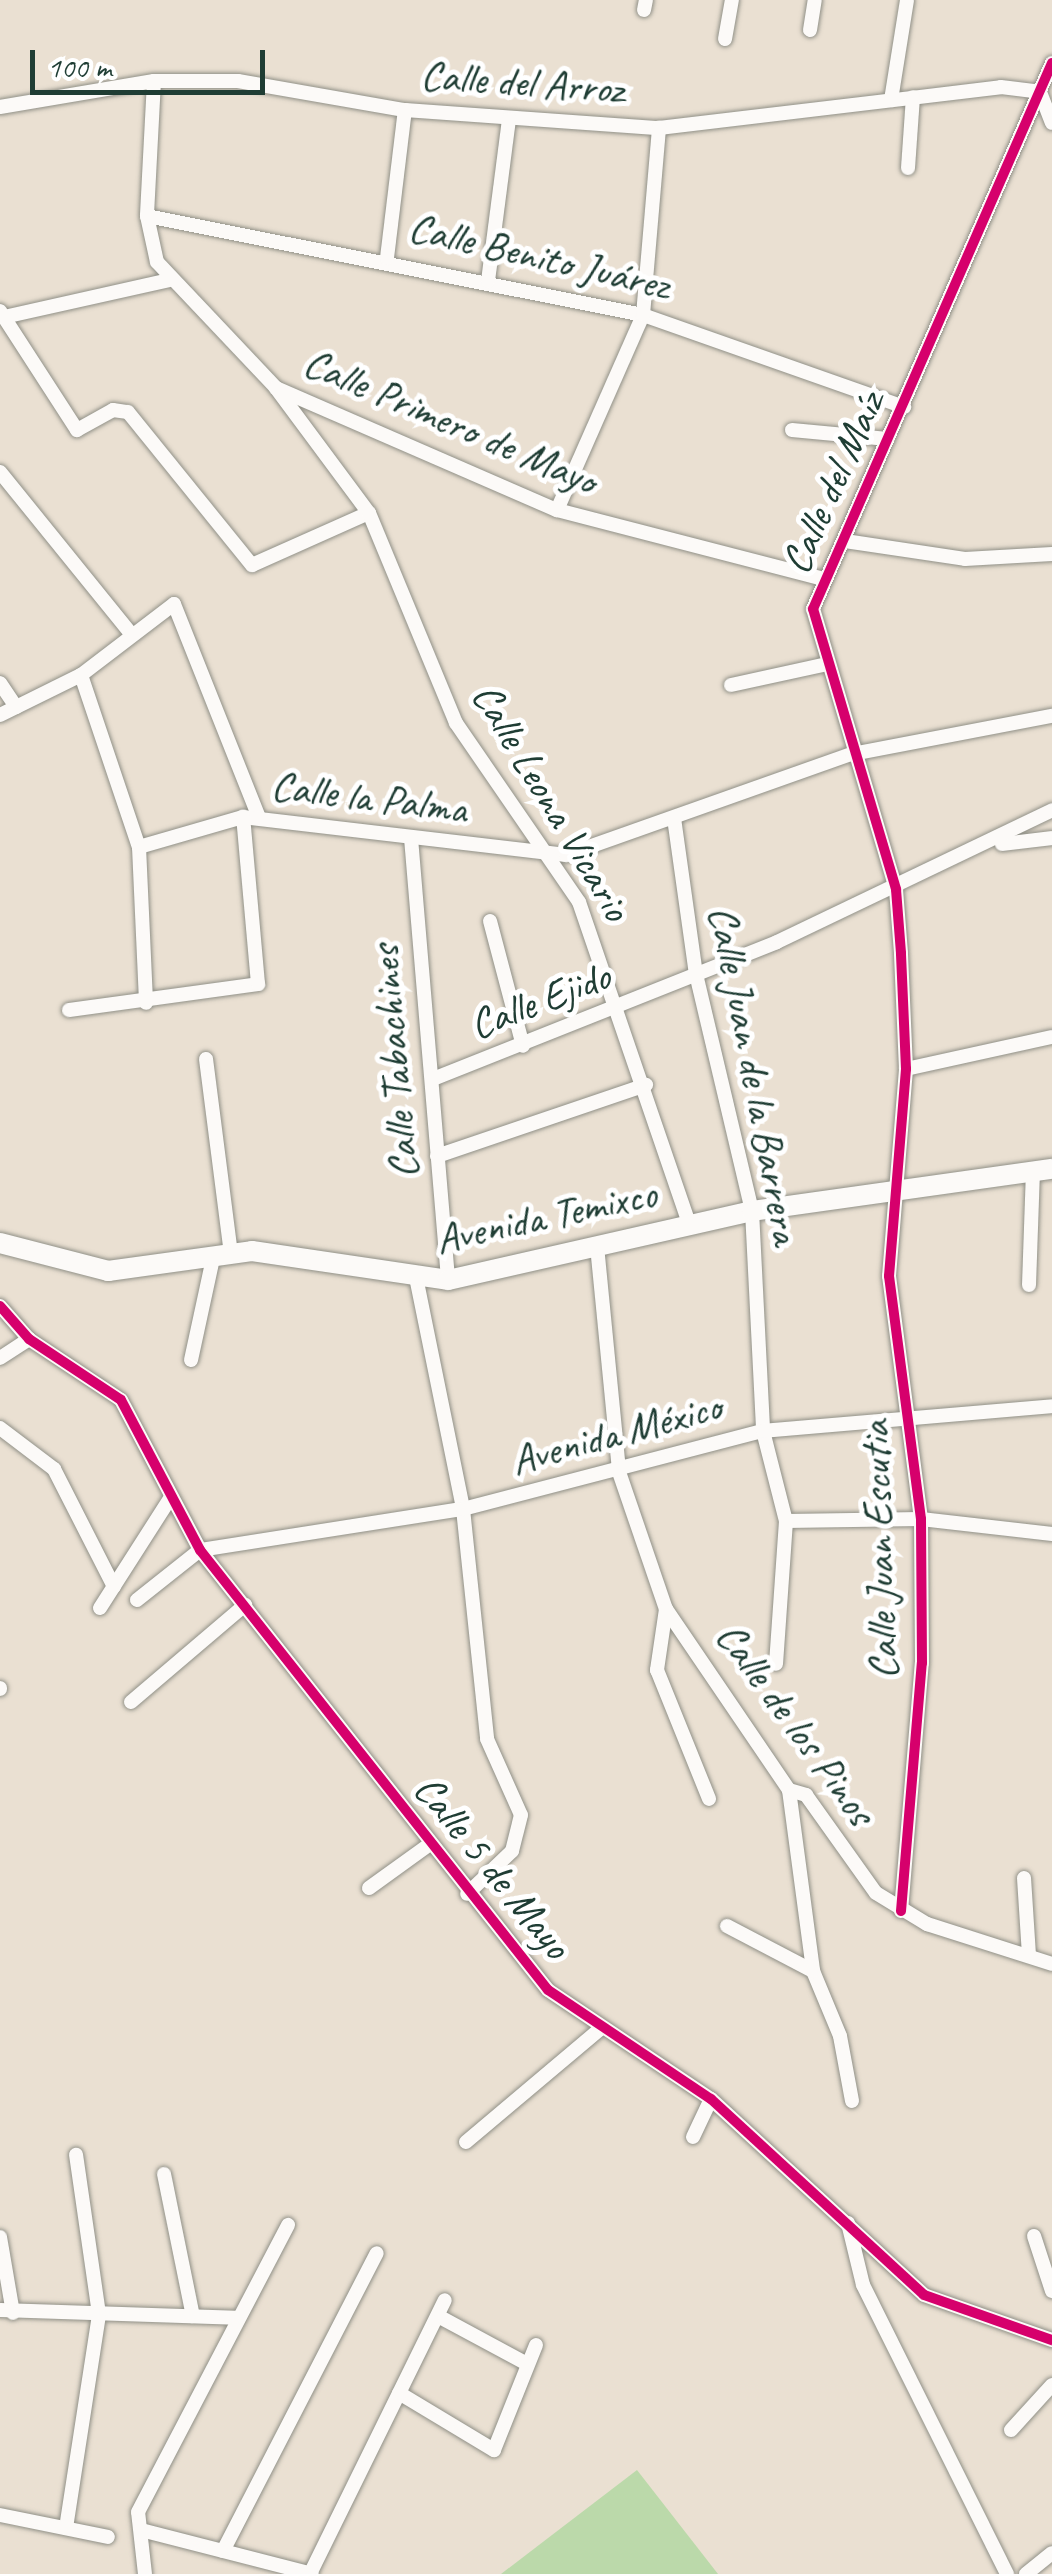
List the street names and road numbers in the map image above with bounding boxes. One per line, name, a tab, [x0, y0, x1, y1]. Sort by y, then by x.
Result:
street label: Calle del Arroz	[419, 51, 625, 115]
street label: Calle Benito Juárez	[404, 203, 674, 311]
street label: Calle Primero de Mayo	[295, 337, 605, 507]
street label: Calle del Maíz	[771, 384, 895, 582]
street label: Calle Leona Vicario	[461, 675, 641, 929]
street label: Calle la Palma	[268, 761, 470, 835]
street label: Calle Juan de la Barrera	[697, 902, 811, 1248]
street label: Calle Tabachines	[360, 943, 430, 1181]
street label: Calle Ejido	[463, 951, 617, 1051]
street label: Avenida Temixco	[431, 1169, 661, 1265]
street label: Avenida México	[506, 1382, 726, 1486]
street label: Calle Juan Escutia	[850, 1421, 910, 1679]
street label: Calle de los Pinos	[704, 1613, 886, 1835]
street label: Calle 5 de Mayo	[402, 1765, 582, 1969]

